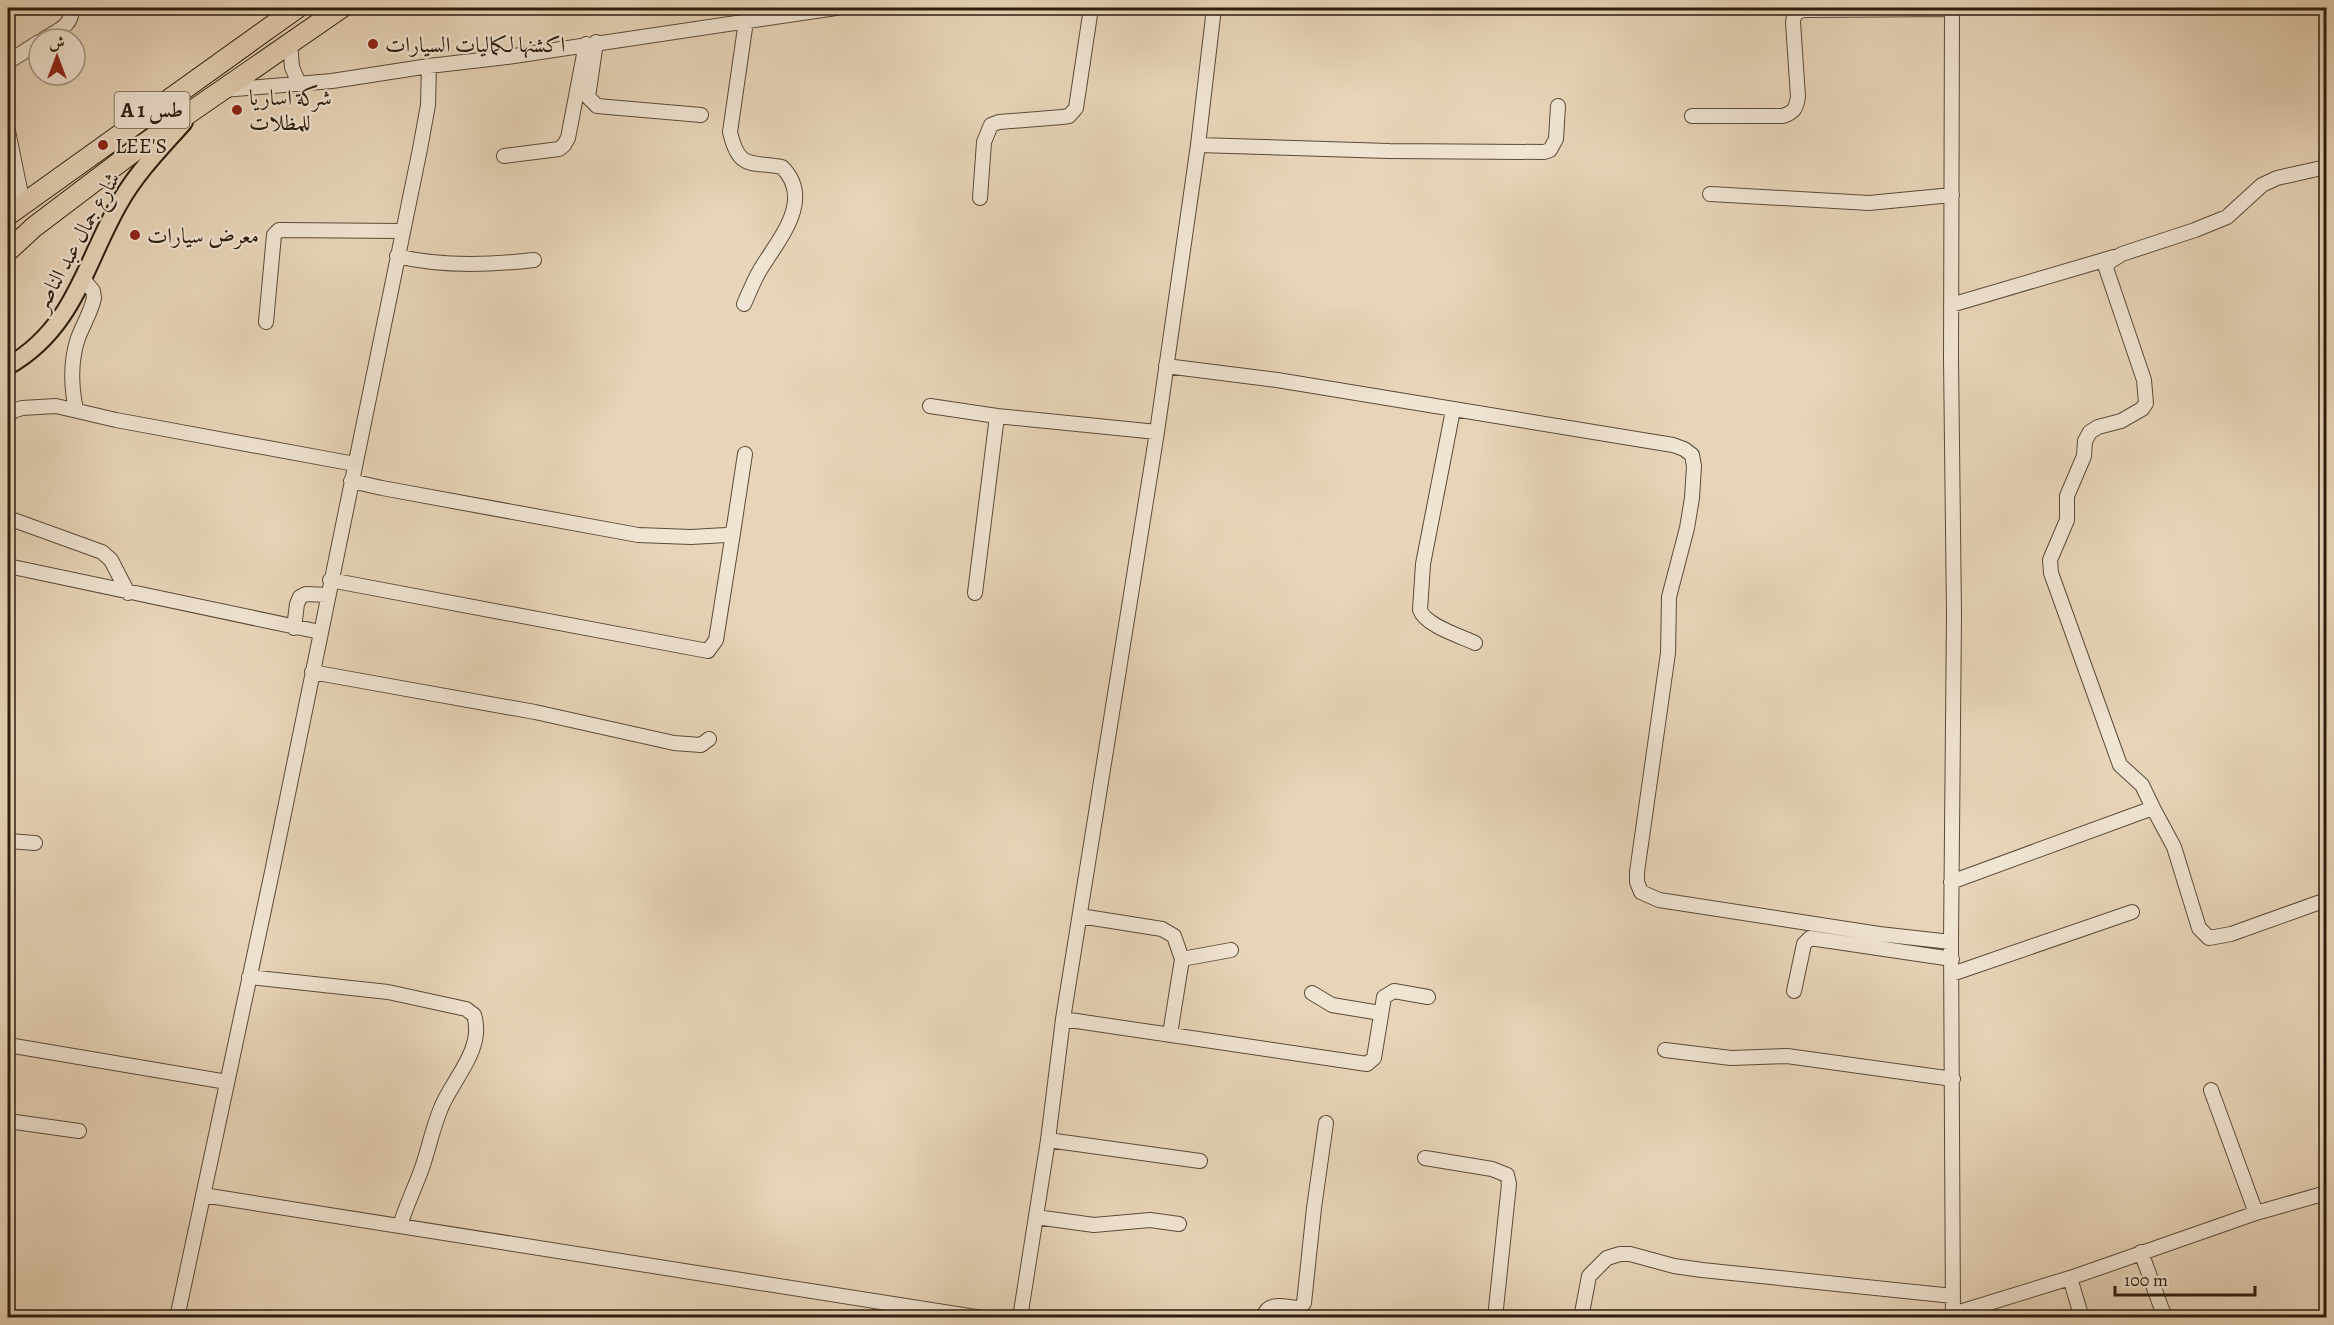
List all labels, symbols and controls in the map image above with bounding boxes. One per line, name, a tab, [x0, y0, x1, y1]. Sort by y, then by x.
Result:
north arrow	[27, 27, 87, 87]
place label: اكشنها لكماليات السيارات	[385, 30, 565, 60]
text: ش	[49, 32, 65, 54]
marker: اكشنها لكماليات السيارات	[366, 37, 380, 51]
place label: شركة اساريا للمظلات	[249, 83, 332, 138]
road number: A 1 طس	[114, 92, 190, 128]
marker: شركة اساريا للمظلات	[230, 103, 244, 117]
place label: LEE'S	[115, 131, 167, 161]
marker: LEE'S	[96, 138, 110, 152]
street label: شارع جمال عبد الناصر	[25, 167, 130, 320]
place label: معرض سيارات	[147, 221, 259, 251]
marker: معرض سيارات	[128, 228, 142, 242]
scale bar	[2115, 1259, 2254, 1297]
text: 100 m	[2124, 1268, 2168, 1292]

